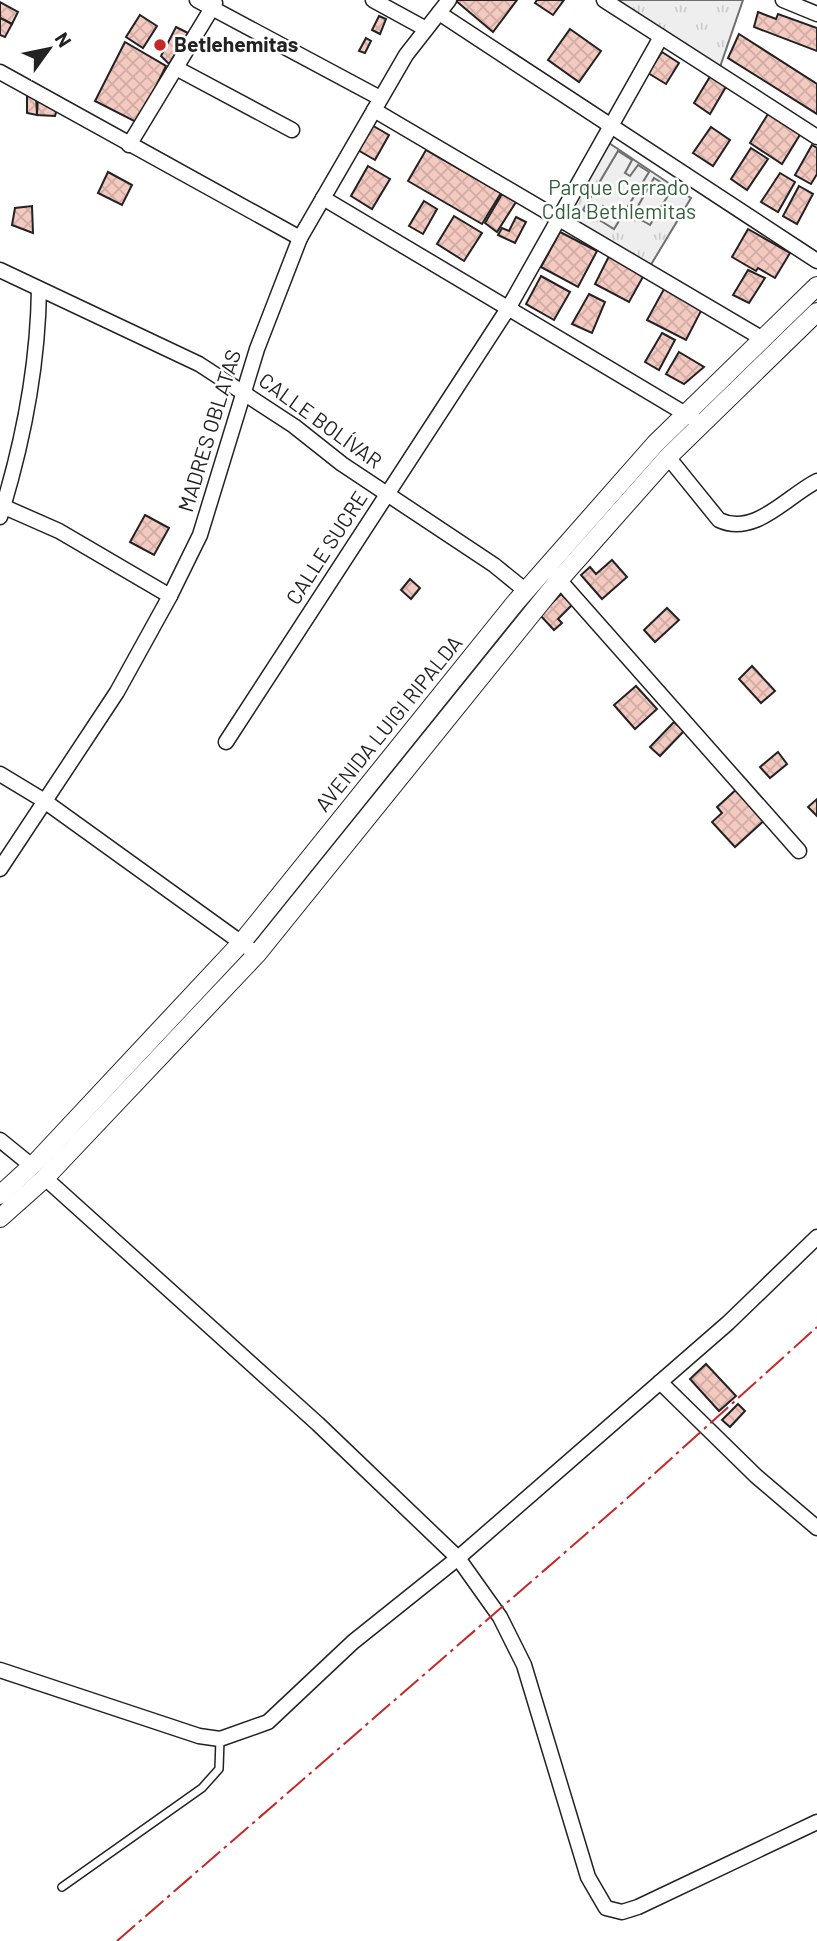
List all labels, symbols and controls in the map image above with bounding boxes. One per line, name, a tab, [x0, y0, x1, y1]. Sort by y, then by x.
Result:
north arrow	[14, 14, 84, 84]
text: N	[51, 28, 77, 51]
place label: Betlehemitas	[174, 31, 298, 56]
marker: Betlehemitas	[152, 37, 168, 53]
park label: Parque Cerrado Cdla Bethlemitas	[542, 174, 696, 223]
street label: MADRES OBLATAS	[172, 346, 245, 515]
street label: CALLE BOLÍVAR	[255, 367, 387, 473]
street label: CALLE SUCRE	[280, 486, 372, 609]
street label: AVENIDA LUIGI RIPALDA	[309, 630, 467, 816]

